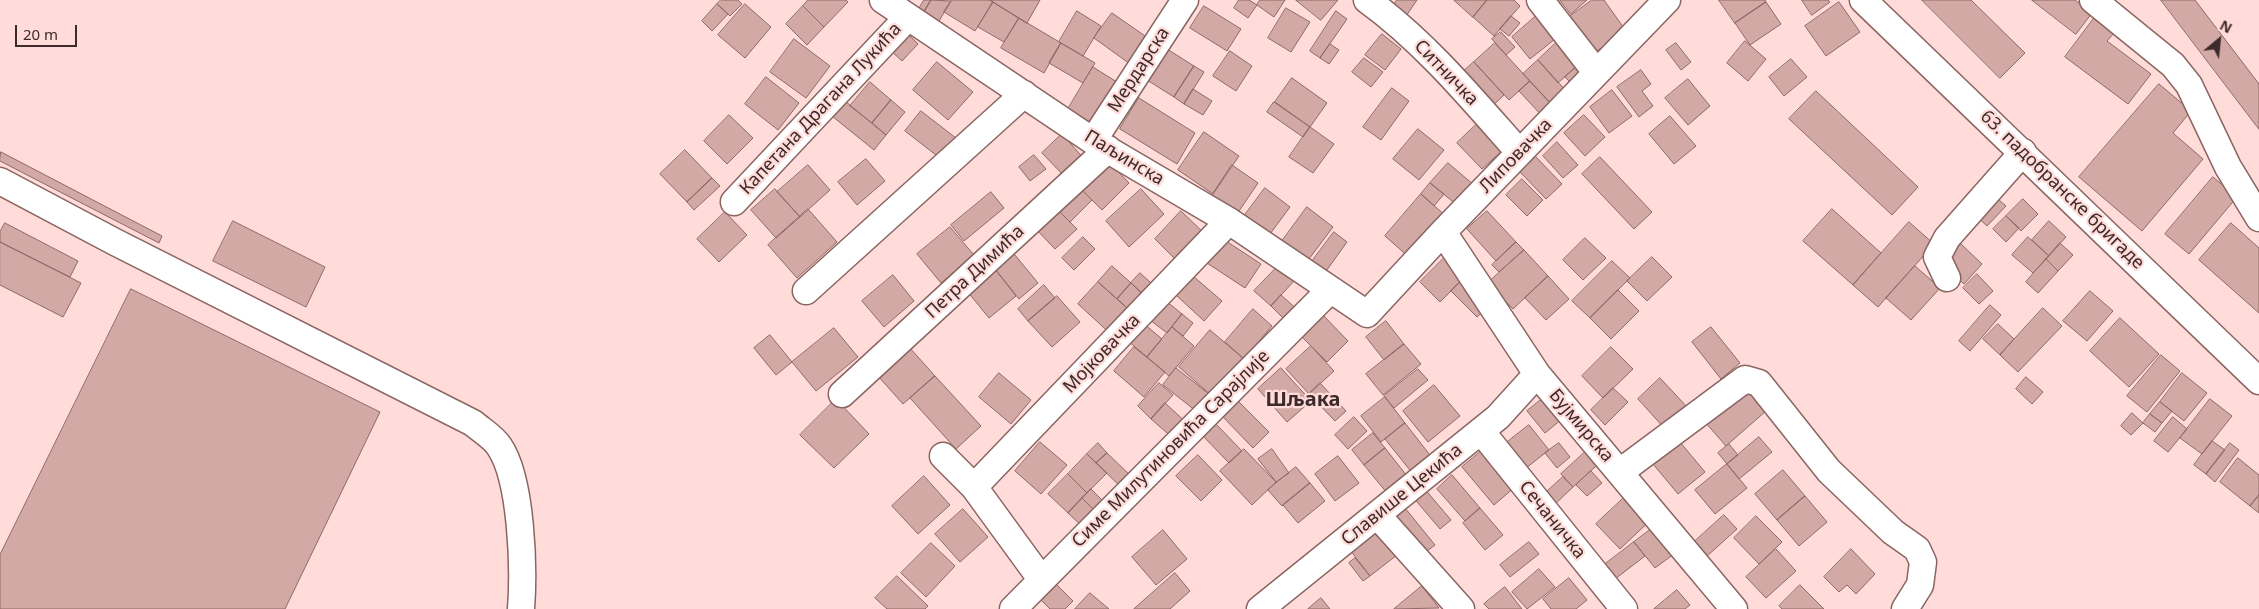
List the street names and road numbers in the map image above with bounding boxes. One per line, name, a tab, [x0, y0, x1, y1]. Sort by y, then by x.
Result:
street label: Капетана Драгана Лукића	[736, 19, 906, 199]
street label: Мердарска	[1104, 23, 1174, 117]
street label: Ситничка	[1409, 36, 1483, 110]
street label: 63. падобранске бригаде	[1975, 106, 2149, 274]
street label: Липовачка	[1475, 114, 1557, 198]
street label: Паљинска	[1080, 126, 1168, 190]
street label: Петра Димића	[921, 221, 1029, 323]
street label: Мојковачка	[1059, 310, 1145, 398]
street label: Симе Милутиновића Сарајлије	[1068, 346, 1274, 552]
street label: Бујмирска	[1544, 385, 1618, 467]
street label: Славише Цекића	[1337, 440, 1467, 550]
street label: Сечаничка	[1514, 477, 1590, 563]

